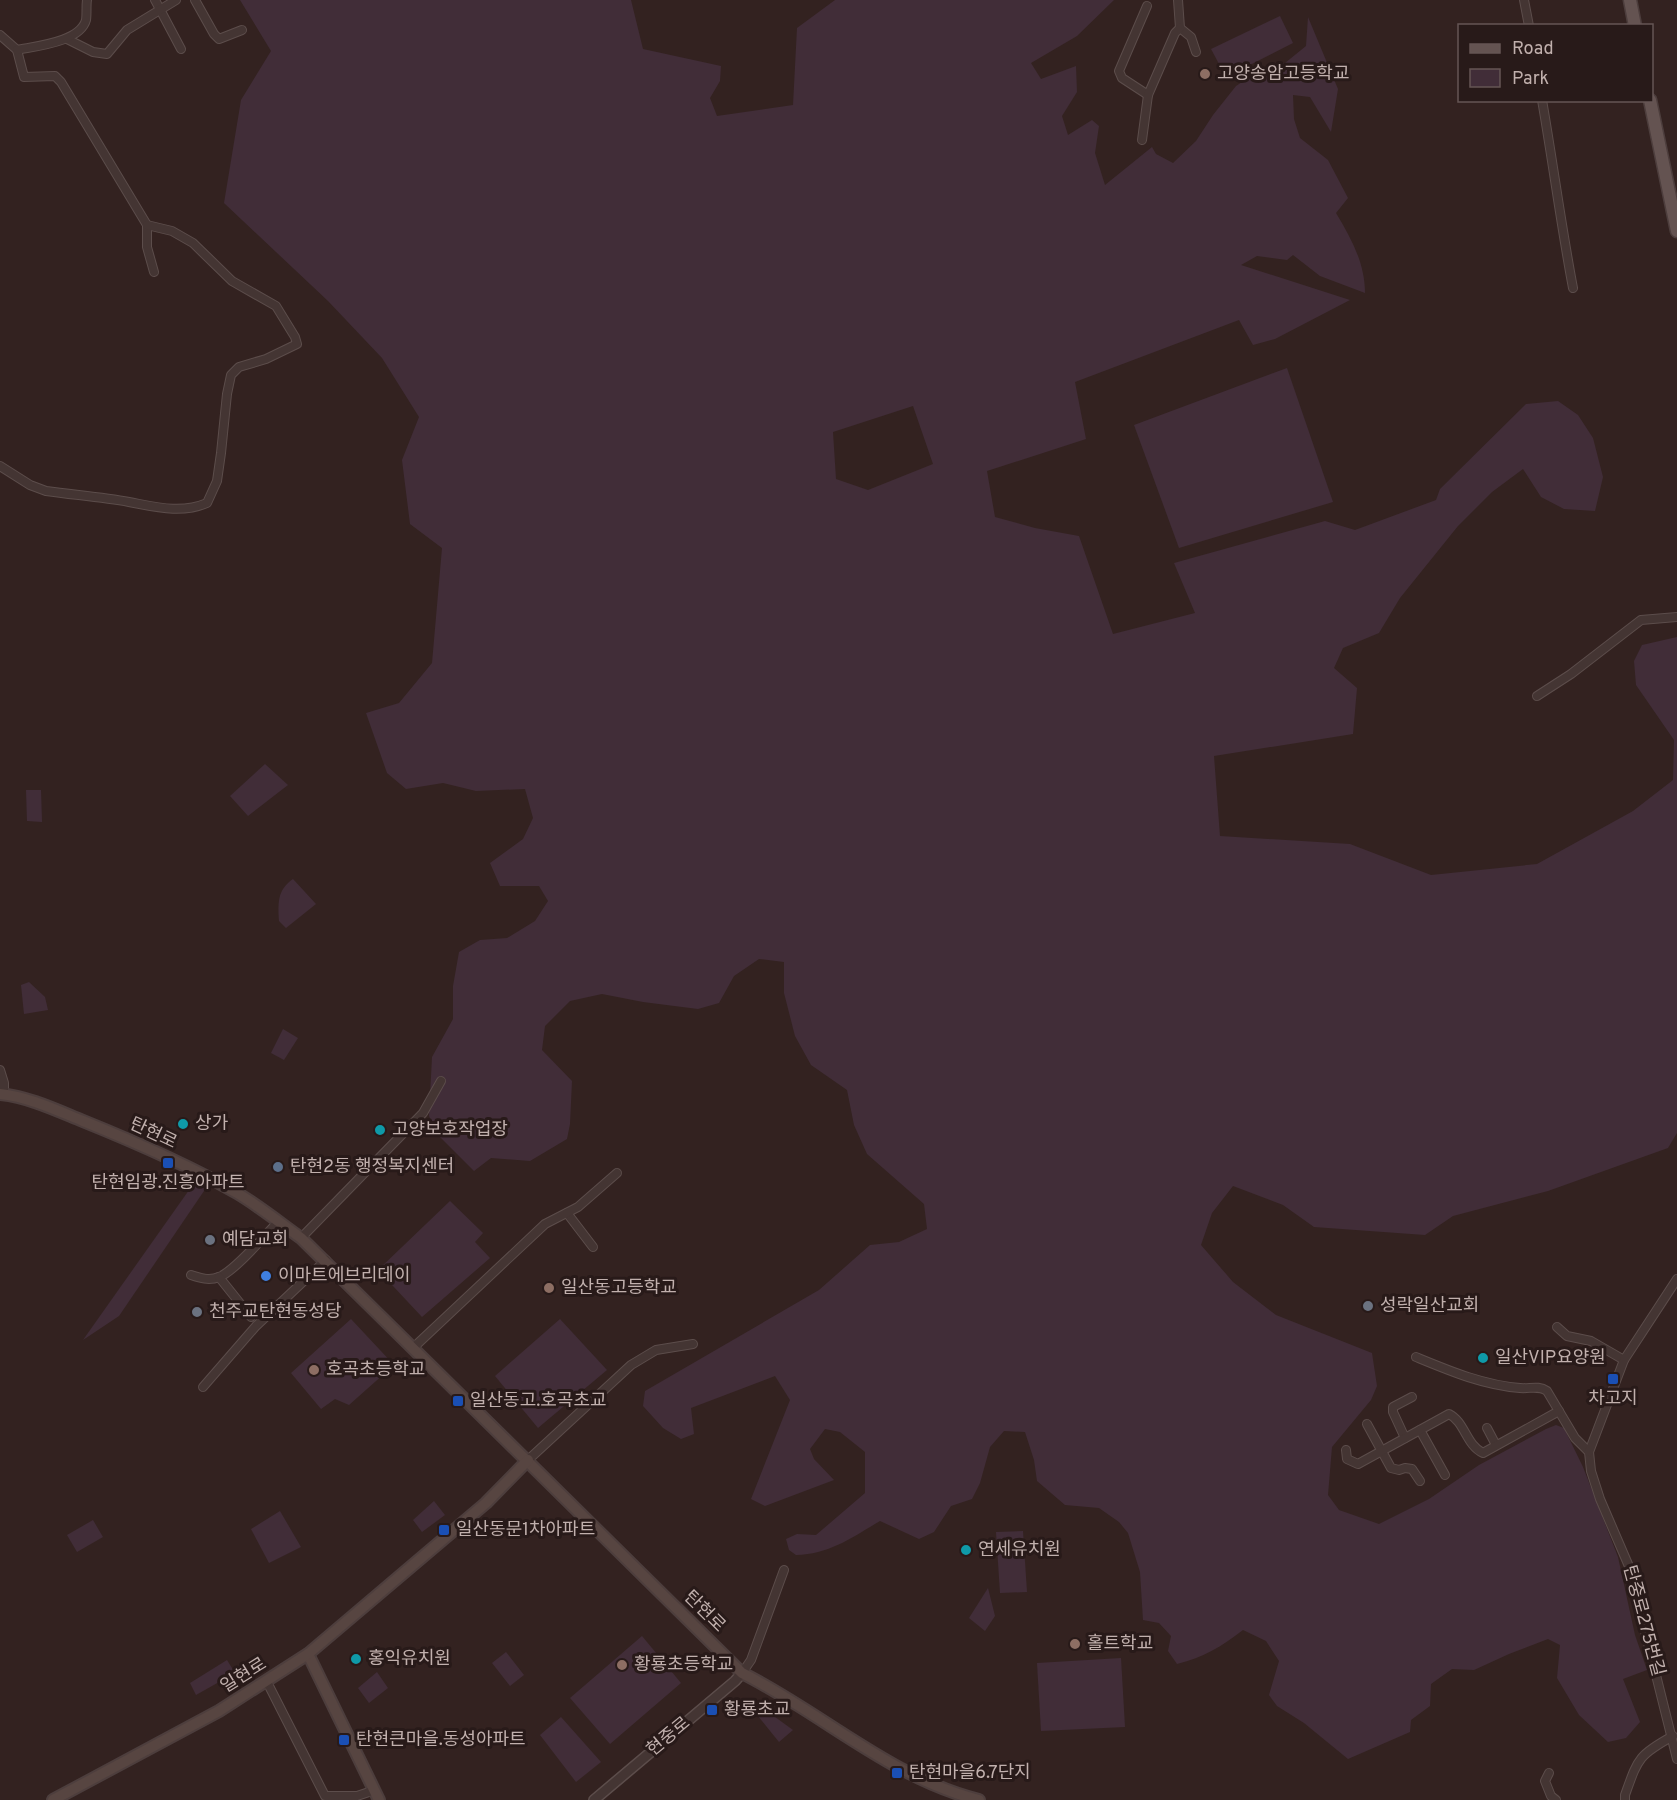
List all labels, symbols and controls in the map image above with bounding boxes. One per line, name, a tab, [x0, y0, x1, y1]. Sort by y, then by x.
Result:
legend	[1458, 24, 1653, 102]
text: Road	[1512, 38, 1554, 61]
place label: 고양송암고등학교	[1217, 63, 1349, 86]
marker: 고양송암고등학교	[1198, 67, 1212, 81]
text: Park	[1512, 68, 1549, 91]
street label: 탄현로	[126, 1113, 180, 1155]
place label: 상가	[195, 1113, 229, 1136]
marker: 상가	[176, 1117, 190, 1131]
place label: 고양보호작업장	[392, 1119, 508, 1142]
marker: 고양보호작업장	[373, 1123, 387, 1137]
marker: 탄현임광.진흥아파트	[161, 1156, 175, 1170]
place label: 탄현2동 행정복지센터	[290, 1156, 454, 1179]
marker: 탄현2동 행정복지센터	[271, 1160, 285, 1174]
place label: 탄현임광.진흥아파트	[91, 1172, 245, 1195]
place label: 예담교회	[222, 1229, 288, 1252]
marker: 예담교회	[203, 1233, 217, 1247]
place label: 이마트에브리데이	[278, 1265, 410, 1288]
marker: 이마트에브리데이	[259, 1269, 273, 1283]
place label: 일산동고등학교	[561, 1277, 677, 1300]
marker: 일산동고등학교	[542, 1281, 556, 1295]
place label: 성락일산교회	[1380, 1295, 1479, 1318]
marker: 성락일산교회	[1361, 1299, 1375, 1313]
place label: 천주교탄현동성당	[209, 1301, 341, 1324]
marker: 천주교탄현동성당	[190, 1305, 204, 1319]
place label: 일산VIP요양원	[1495, 1347, 1606, 1370]
marker: 일산VIP요양원	[1476, 1351, 1490, 1365]
place label: 호곡초등학교	[326, 1359, 425, 1382]
marker: 호곡초등학교	[307, 1363, 321, 1377]
marker: 차고지	[1606, 1372, 1620, 1386]
place label: 차고지	[1588, 1388, 1638, 1411]
place label: 일산동고.호곡초교	[470, 1390, 607, 1413]
marker: 일산동고.호곡초교	[451, 1394, 465, 1408]
place label: 일산동문1차아파트	[456, 1519, 595, 1542]
marker: 일산동문1차아파트	[437, 1523, 451, 1537]
place label: 연세유치원	[978, 1539, 1061, 1562]
marker: 연세유치원	[959, 1543, 973, 1557]
street label: 탄중로275번길	[1617, 1563, 1669, 1679]
street label: 탄현로	[678, 1586, 730, 1638]
place label: 홀트학교	[1087, 1633, 1153, 1656]
marker: 홀트학교	[1068, 1637, 1082, 1651]
place label: 홍익유치원	[368, 1648, 451, 1671]
marker: 홍익유치원	[349, 1652, 363, 1666]
street label: 일현로	[217, 1653, 271, 1699]
place label: 황룡초등학교	[634, 1654, 733, 1677]
marker: 황룡초등학교	[615, 1658, 629, 1672]
place label: 황룡초교	[724, 1699, 790, 1722]
marker: 황룡초교	[705, 1703, 719, 1717]
street label: 현중로	[643, 1712, 695, 1762]
place label: 탄현큰마을.동성아파트	[356, 1729, 526, 1752]
marker: 탄현큰마을.동성아파트	[337, 1733, 351, 1747]
place label: 탄현마을6.7단지	[909, 1762, 1031, 1785]
marker: 탄현마을6.7단지	[890, 1766, 904, 1780]

